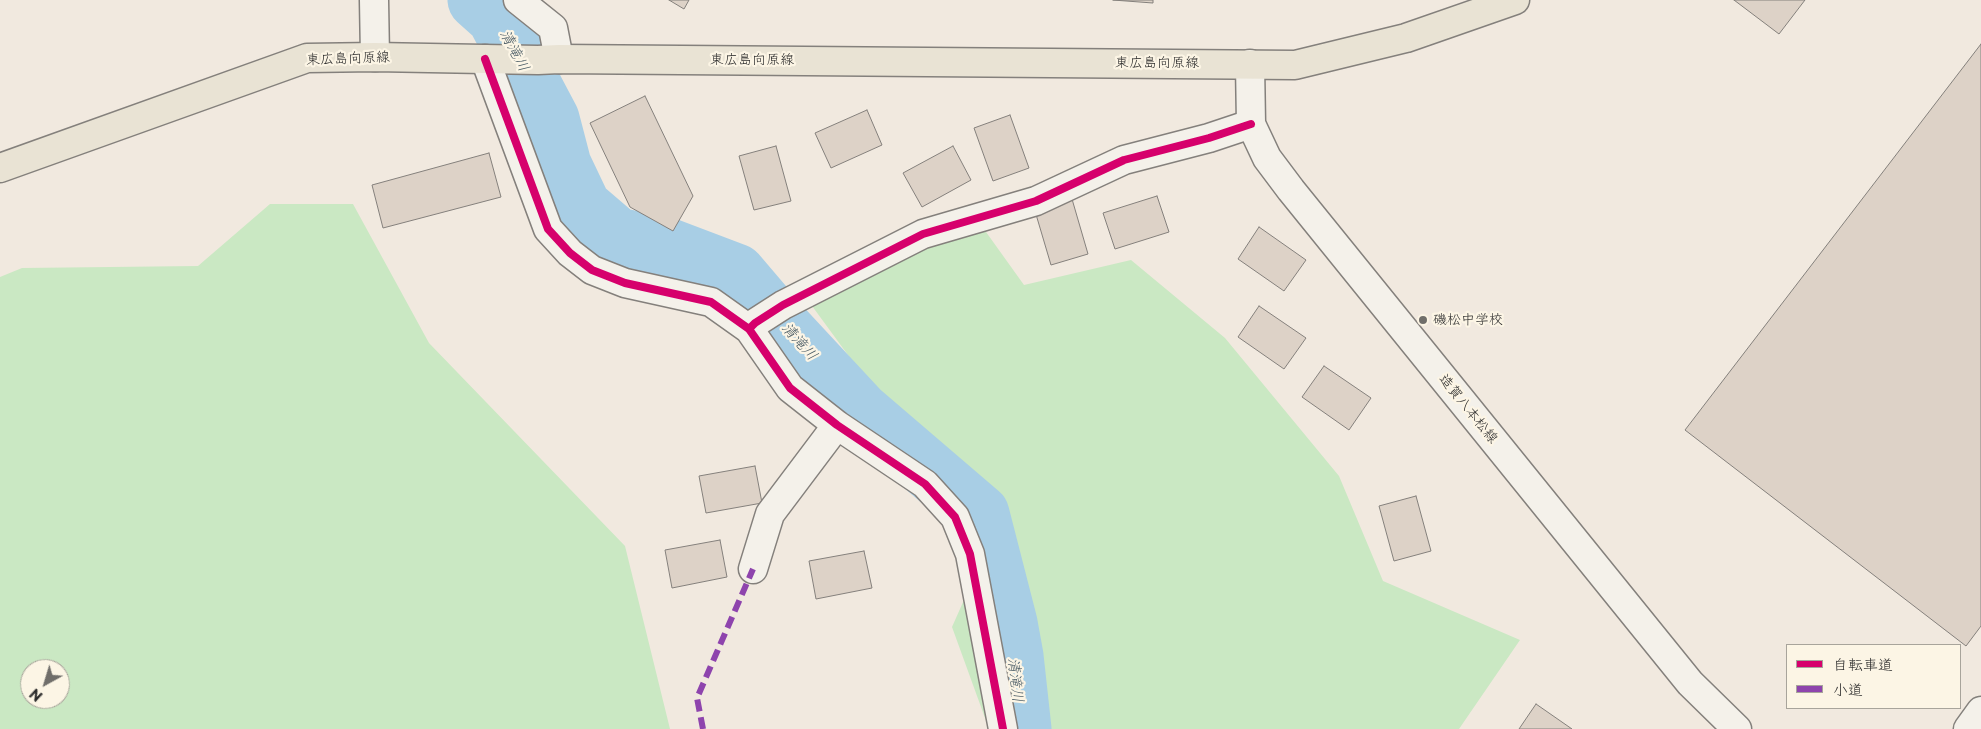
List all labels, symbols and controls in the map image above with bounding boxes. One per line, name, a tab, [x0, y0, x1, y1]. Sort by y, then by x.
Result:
water label: 清滝川	[495, 27, 533, 75]
street label: 東広島向原線	[306, 49, 390, 69]
street label: 東広島向原線	[710, 52, 794, 68]
street label: 東広島向原線	[1115, 55, 1199, 71]
place label: 磯松中学校	[1433, 312, 1503, 328]
marker: 磯松中学校	[1417, 314, 1429, 326]
water label: 清滝川	[777, 319, 821, 365]
street label: 造賀八本松線	[1435, 371, 1501, 447]
legend	[1786, 644, 1961, 709]
text: 自転車道	[1833, 652, 1893, 675]
water label: 清滝川	[1003, 657, 1027, 703]
north arrow	[20, 659, 70, 709]
text: 小道	[1833, 677, 1863, 700]
text: N	[25, 684, 47, 707]

